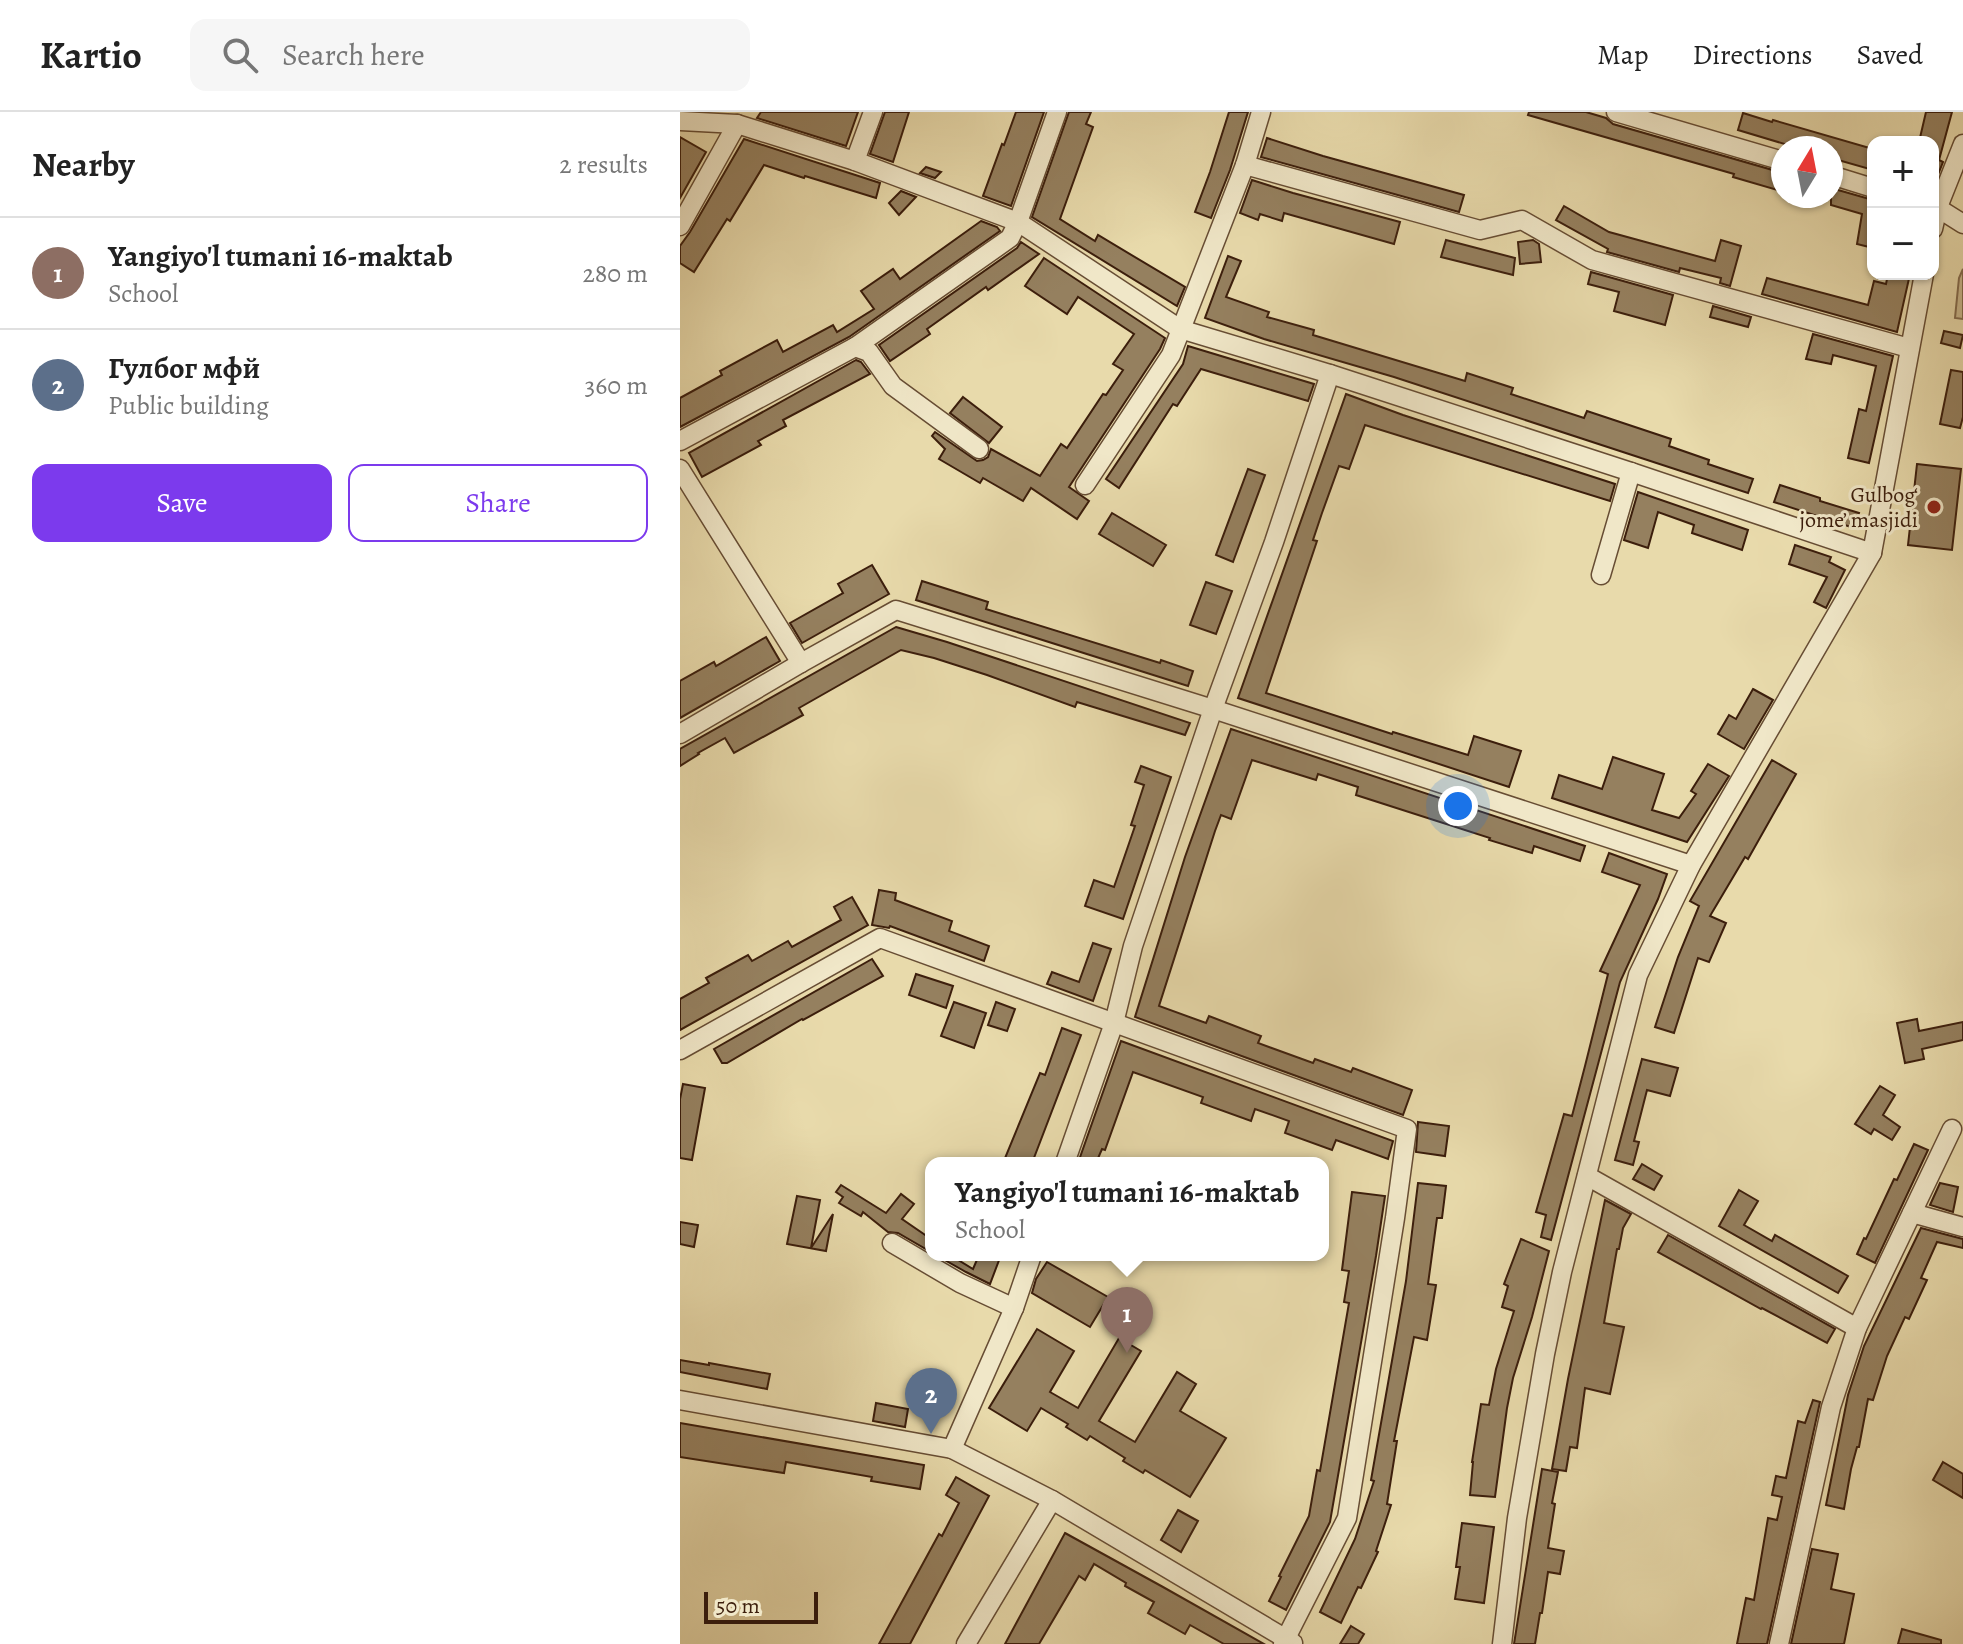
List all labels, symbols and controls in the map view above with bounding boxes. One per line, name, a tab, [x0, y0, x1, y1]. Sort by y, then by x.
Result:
search box	[190, 19, 750, 91]
text: Kartio	[40, 29, 142, 81]
icon: search	[218, 33, 262, 77]
text: Search here	[282, 35, 425, 75]
text: Map	[1597, 36, 1648, 74]
text: Directions	[1692, 36, 1813, 74]
text: Saved	[1857, 36, 1923, 74]
north arrow	[1771, 136, 1843, 208]
map controls	[1867, 136, 1939, 280]
button: +	[1867, 136, 1939, 208]
text: Nearby	[32, 141, 135, 188]
text: 2 results	[559, 147, 648, 182]
button: −	[1867, 208, 1939, 280]
text: Yangiyo'l tumani 16-maktab	[108, 236, 453, 276]
text: 1	[53, 256, 63, 291]
text: 280 m	[582, 256, 648, 291]
text: School	[108, 276, 178, 311]
text: Гулбог мфй	[108, 348, 260, 388]
text: 2	[52, 368, 64, 403]
text: 360 m	[585, 368, 648, 403]
text: Public building	[108, 388, 269, 423]
button: Save	[32, 464, 332, 542]
button: Share	[348, 464, 648, 542]
place label: Gulbog‘ jome’ masjidi	[1800, 480, 1918, 535]
marker: Gulbog‘ jome’ masjidi	[1925, 498, 1943, 516]
your location	[1438, 786, 1478, 826]
popup	[925, 1157, 1329, 1261]
text: Yangiyo'l tumani 16-maktab	[955, 1172, 1299, 1212]
text: School	[955, 1212, 1025, 1247]
pin: 1	[1101, 1287, 1153, 1353]
pin: 2	[905, 1368, 957, 1434]
scale bar	[704, 1588, 818, 1624]
text: 50 m	[716, 1591, 760, 1621]

